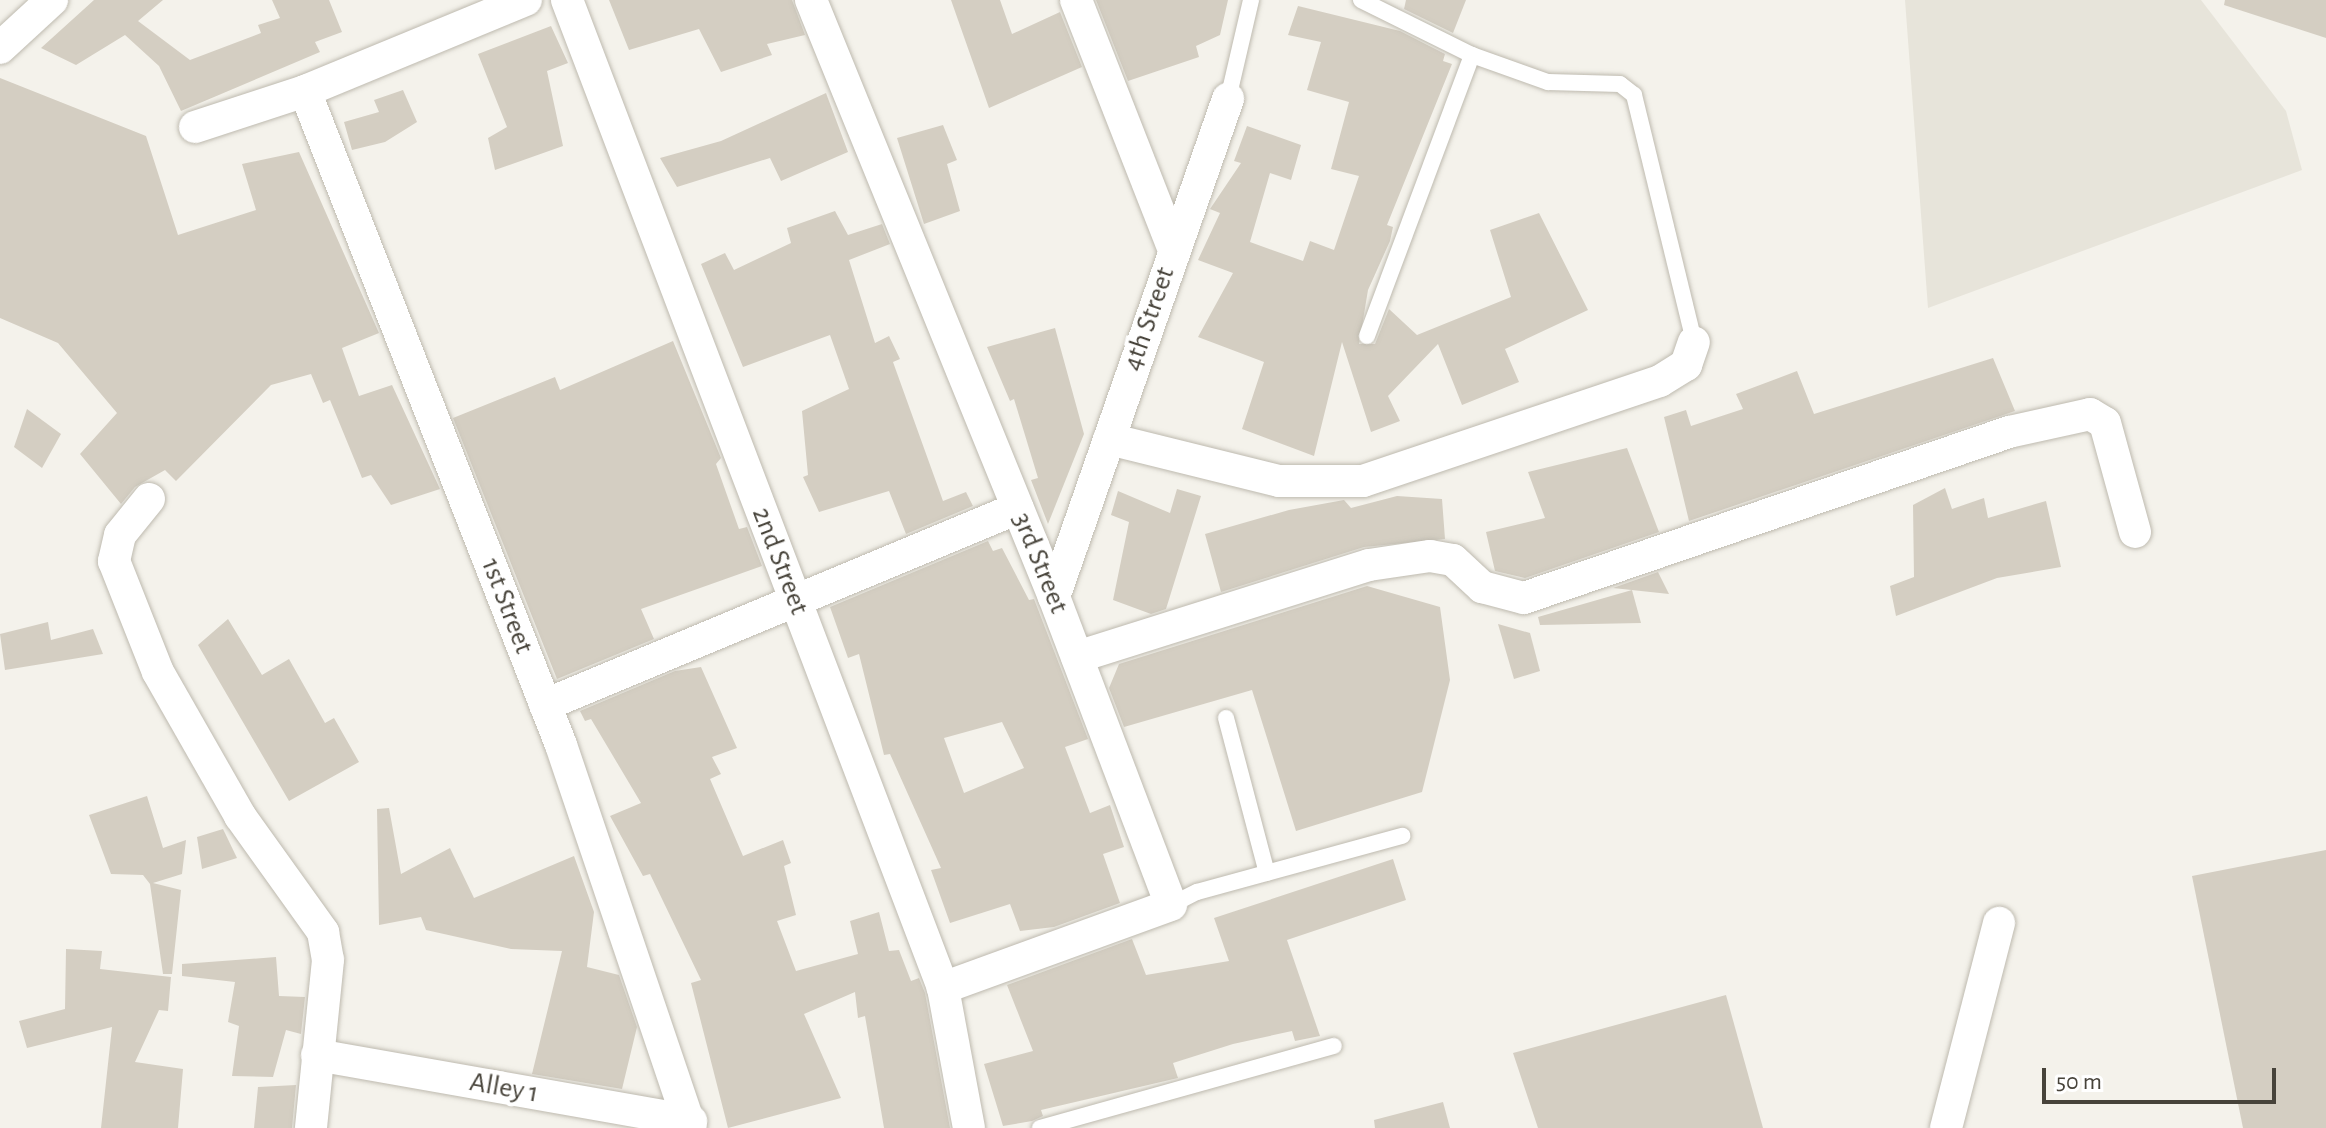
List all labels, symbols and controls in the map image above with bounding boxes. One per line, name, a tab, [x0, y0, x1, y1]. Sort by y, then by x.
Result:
street label: 4th Street	[1116, 263, 1182, 375]
street label: 2nd Street	[744, 503, 816, 619]
street label: 3rd Street	[1005, 508, 1075, 618]
street label: 1st Street	[473, 554, 541, 658]
scale bar	[2046, 1052, 2280, 1102]
street label: Alley 1	[467, 1065, 541, 1111]
text: 50 m	[2056, 1070, 2102, 1094]

